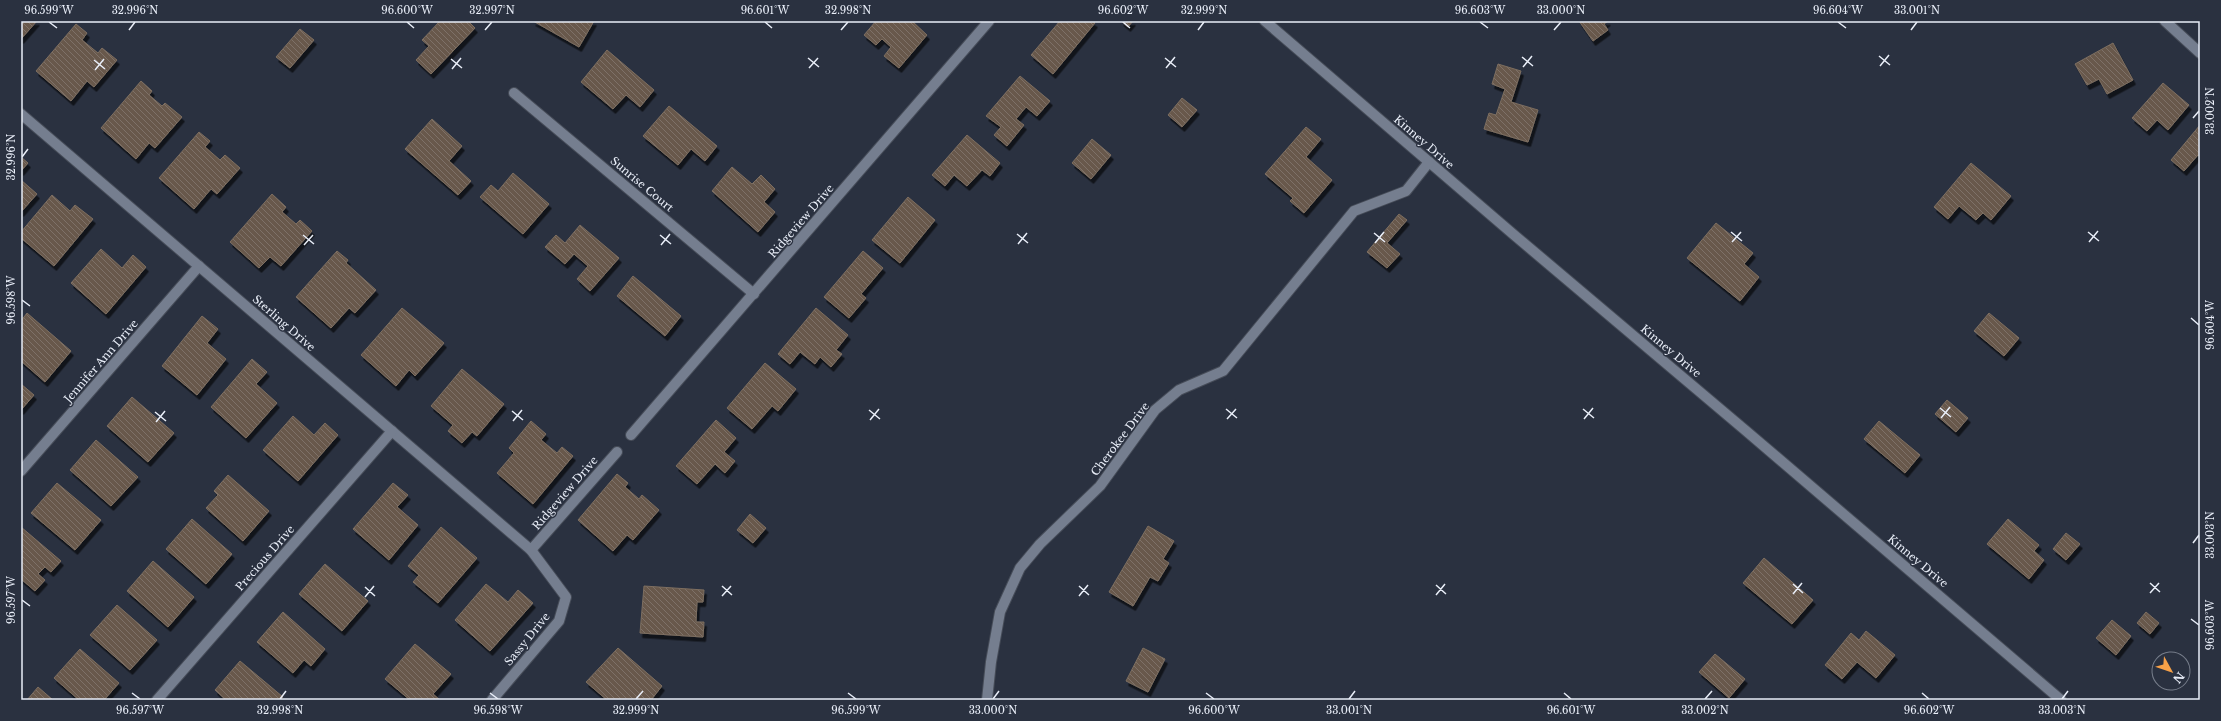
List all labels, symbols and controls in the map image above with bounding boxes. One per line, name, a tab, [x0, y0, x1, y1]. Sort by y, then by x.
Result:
text: 96.599°W	[24, 4, 74, 17]
text: 32.996°N	[112, 4, 158, 17]
text: 96.600°W	[381, 4, 433, 17]
text: 32.997°N	[469, 4, 515, 17]
text: 96.601°W	[741, 4, 790, 17]
text: 32.998°N	[825, 4, 871, 17]
text: 96.602°W	[1098, 4, 1148, 17]
text: 32.999°N	[1181, 4, 1227, 17]
text: 96.603°W	[1455, 4, 1505, 17]
text: 33.000°N	[1537, 4, 1585, 17]
text: 96.604°W	[1813, 4, 1863, 17]
text: 33.001°N	[1894, 4, 1940, 17]
text: 33.002°N	[2204, 87, 2217, 135]
street label: Kinney Drive	[1391, 112, 1457, 172]
text: 32.996°N	[5, 134, 18, 180]
street label: Sunrise Court	[608, 153, 677, 215]
street label: Ridgeview Drive	[765, 181, 837, 261]
text: 96.598°W	[5, 275, 18, 324]
street label: Sterling Drive	[250, 292, 318, 354]
text: 96.604°W	[2204, 300, 2217, 350]
street label: Jennifer Ann Drive	[60, 316, 141, 407]
street label: Kinney Drive	[1638, 322, 1704, 380]
street label: Cherokee Drive	[1088, 399, 1152, 479]
street label: Ridgeview Drive	[529, 453, 601, 533]
text: 33.003°N	[2204, 511, 2217, 559]
street label: Precious Drive	[233, 522, 297, 594]
street label: Kinney Drive	[1885, 532, 1951, 590]
text: 96.597°W	[5, 576, 18, 624]
text: 96.603°W	[2204, 600, 2217, 650]
street label: Sassy Drive	[501, 610, 553, 668]
north arrow	[2151, 651, 2191, 691]
text: N	[2170, 669, 2187, 686]
text: 96.597°W	[116, 704, 164, 717]
text: 32.998°N	[257, 704, 303, 717]
text: 96.598°W	[474, 704, 523, 717]
text: 32.999°N	[613, 704, 659, 717]
text: 96.599°W	[831, 704, 881, 717]
text: 33.000°N	[969, 704, 1017, 717]
text: 96.600°W	[1188, 704, 1240, 717]
text: 33.001°N	[1326, 704, 1372, 717]
text: 96.601°W	[1547, 704, 1596, 717]
text: 33.002°N	[1681, 704, 1729, 717]
text: 96.602°W	[1904, 704, 1954, 717]
text: 33.003°N	[2038, 704, 2086, 717]

